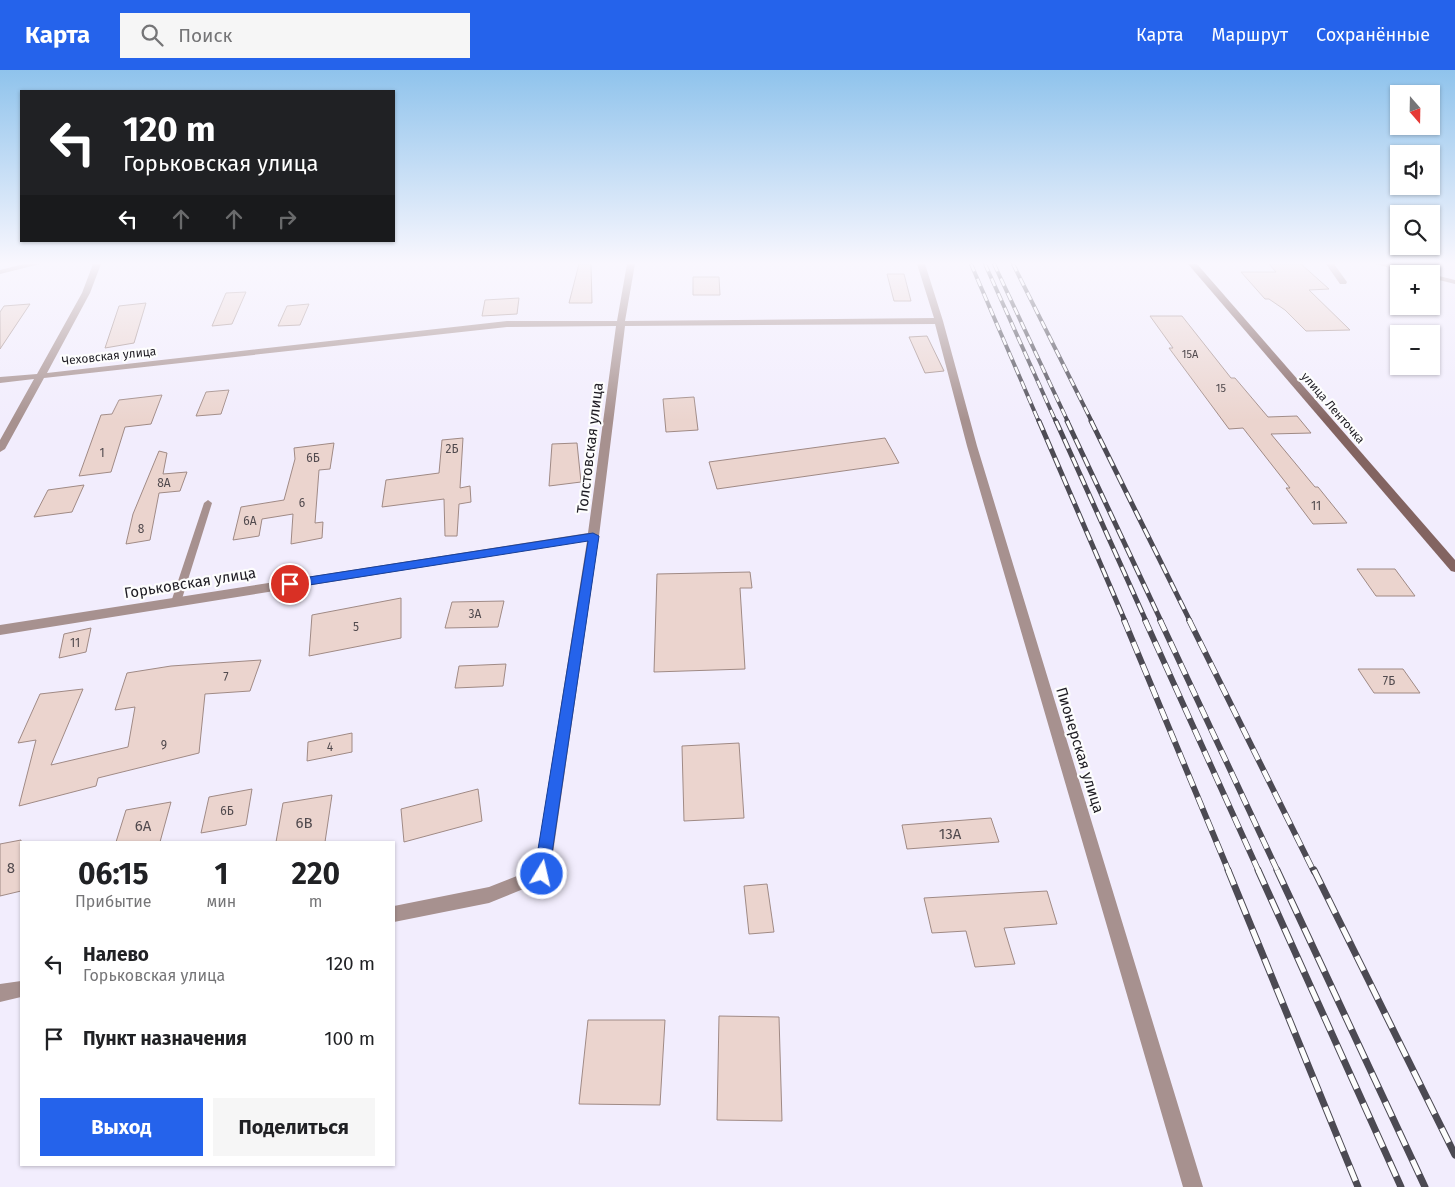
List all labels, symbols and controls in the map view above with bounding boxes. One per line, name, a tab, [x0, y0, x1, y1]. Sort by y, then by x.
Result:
search box	[120, 13, 470, 58]
text: Карта	[25, 21, 90, 49]
icon: search	[138, 21, 166, 49]
text: Поиск	[178, 24, 232, 47]
text: Карта	[1136, 24, 1184, 46]
text: Маршрут	[1212, 24, 1288, 46]
text: Сохранённые	[1316, 24, 1430, 46]
north arrow	[1390, 85, 1440, 135]
map controls	[1390, 85, 1440, 375]
text: 120 m	[123, 108, 216, 150]
icon: left	[40, 110, 105, 175]
button: sound	[1390, 145, 1440, 195]
text: Горьковская улица	[123, 150, 318, 177]
icon: left	[114, 205, 142, 233]
icon: ahead	[167, 205, 195, 233]
icon: ahead	[220, 205, 248, 233]
icon: right	[273, 205, 301, 233]
button: search	[1390, 205, 1440, 255]
button: +	[1390, 265, 1440, 315]
button: −	[1390, 325, 1440, 375]
street label: Чеховская улица	[61, 344, 157, 368]
house number: 15А	[1182, 348, 1199, 361]
street label: улица Ленточка	[1298, 370, 1368, 446]
street label: Толстовская улица	[573, 381, 607, 515]
house number: 15	[1216, 382, 1227, 395]
house number: 2Б	[446, 442, 458, 456]
house number: 1	[99, 446, 105, 460]
house number: 6Б	[306, 451, 320, 465]
house number: 8А	[157, 476, 171, 490]
house number: 6	[299, 496, 305, 510]
house number: 11	[1311, 499, 1321, 513]
house number: 6А	[243, 514, 257, 528]
house number: 8	[138, 522, 145, 536]
pin	[269, 563, 311, 605]
street label: Горьковская улица	[123, 564, 257, 602]
icon: arrive	[276, 570, 304, 598]
house number: 3А	[469, 607, 482, 621]
house number: 5	[353, 620, 359, 634]
house number: 11	[70, 636, 80, 650]
house number: 7	[223, 670, 229, 684]
house number: 7Б	[1383, 674, 1395, 688]
street label: Пионерская улица	[1052, 685, 1108, 815]
house number: 9	[161, 738, 167, 752]
house number: 4	[327, 740, 334, 754]
house number: 6Б	[220, 804, 234, 818]
house number: 6В	[295, 814, 313, 832]
house number: 6А	[135, 817, 152, 835]
house number: 13А	[939, 825, 962, 843]
position arrow	[515, 847, 567, 899]
text: 06:15	[78, 856, 149, 892]
text: 1	[214, 856, 228, 892]
text: 220	[291, 856, 340, 892]
house number: 8	[7, 859, 15, 877]
text: Прибытие	[75, 892, 151, 911]
text: мин	[207, 892, 236, 911]
text: m	[309, 892, 323, 911]
text: Налево	[83, 943, 149, 966]
icon: left	[40, 950, 68, 978]
text: 120 m	[325, 952, 375, 975]
text: Горьковская улица	[83, 966, 225, 985]
icon: arrive	[40, 1025, 68, 1053]
text: Пункт назначения	[83, 1027, 247, 1050]
text: 100 m	[324, 1027, 375, 1050]
button: Выход	[40, 1098, 203, 1156]
button: Поделиться	[213, 1098, 375, 1156]

